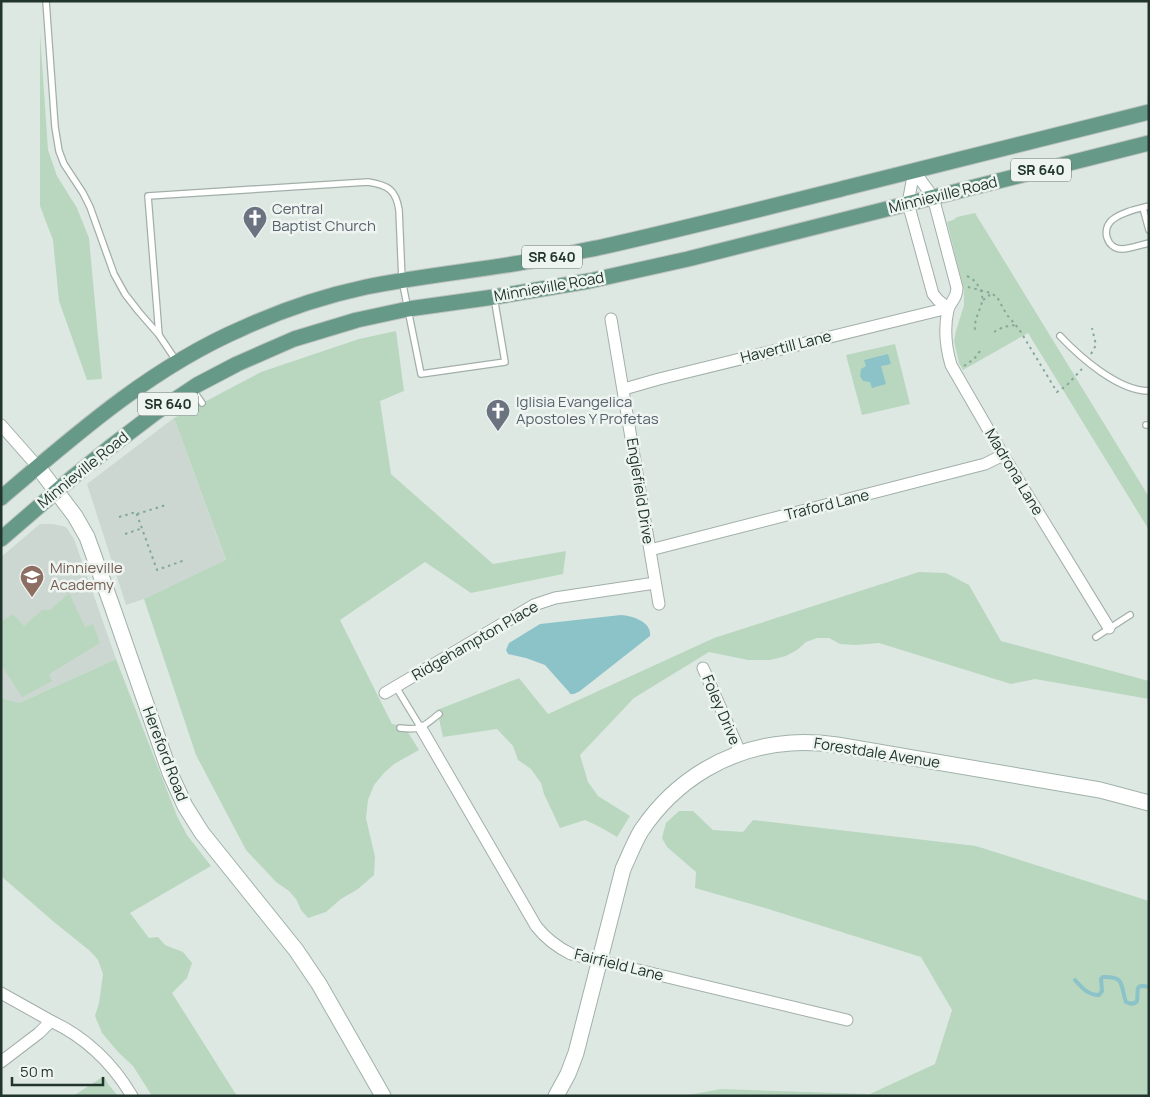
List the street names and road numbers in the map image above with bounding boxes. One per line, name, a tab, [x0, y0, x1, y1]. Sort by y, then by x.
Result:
road number: SR 640	[1011, 158, 1071, 182]
street label: Minnieville Road	[886, 171, 999, 218]
road number: SR 640	[522, 246, 582, 268]
street label: Minnieville Road	[492, 266, 606, 307]
street label: Havertill Lane	[738, 325, 834, 368]
road number: SR 640	[138, 392, 198, 416]
street label: Madrona Lane	[980, 424, 1049, 519]
street label: Minnieville Road	[33, 426, 133, 513]
street label: Englefield Drive	[622, 436, 659, 546]
street label: Traford Lane	[782, 484, 872, 525]
street label: Ridgehampton Place	[408, 596, 542, 685]
street label: Foley Drive	[697, 671, 746, 748]
street label: Hereford Road	[138, 704, 193, 804]
street label: Forestdale Avenue	[812, 732, 942, 773]
street label: Fairfield Lane	[572, 943, 666, 986]

